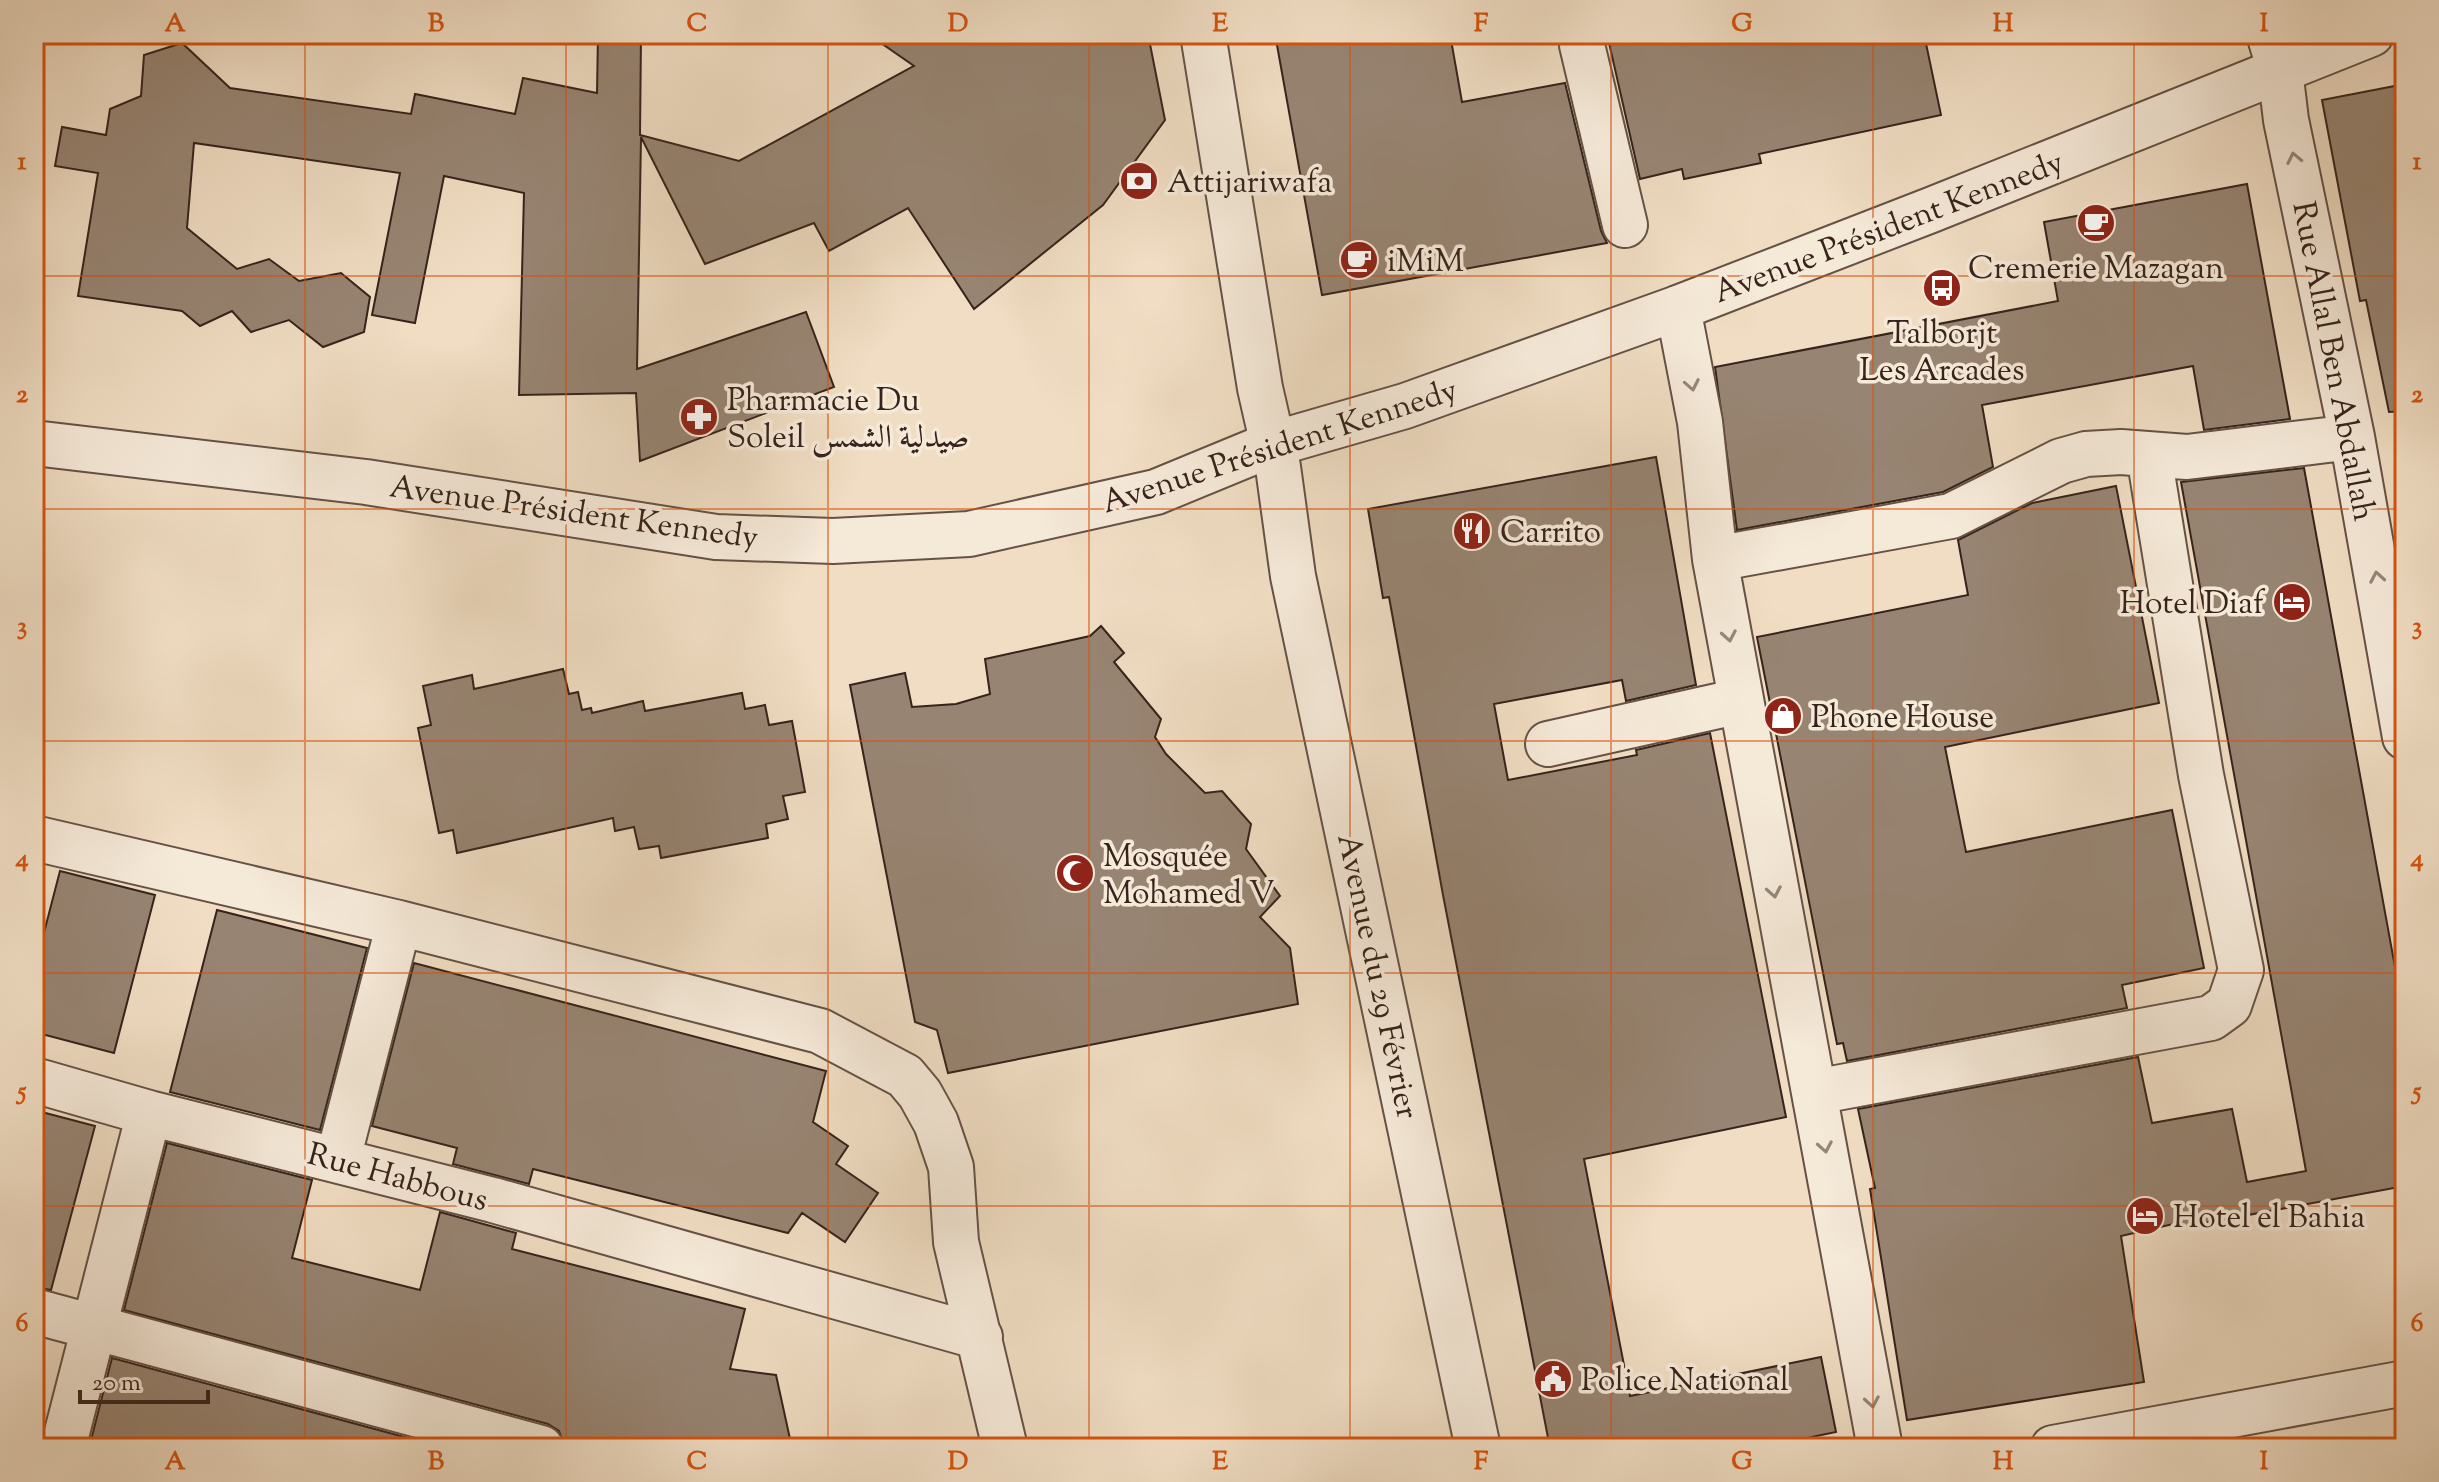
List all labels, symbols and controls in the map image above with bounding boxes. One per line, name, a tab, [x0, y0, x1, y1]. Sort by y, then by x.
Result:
text: A	[164, 6, 186, 43]
text: B	[428, 6, 445, 43]
text: C	[687, 6, 707, 43]
text: D	[948, 6, 968, 43]
text: E	[1212, 6, 1228, 43]
text: F	[1474, 6, 1489, 43]
text: G	[1731, 6, 1753, 43]
text: H	[1993, 6, 2014, 43]
text: I	[2260, 6, 2269, 43]
street label: Avenue Président Kennedy	[1707, 141, 2071, 317]
text: 1	[18, 144, 27, 181]
text: 1	[2413, 144, 2422, 181]
one-way arrow	[2286, 151, 2303, 165]
bank icon: Attijariwafa	[1118, 160, 1160, 202]
place label: Attijariwafa	[1167, 161, 1332, 207]
street label: Rue Allal Ben Abdallah	[2278, 198, 2386, 526]
cafe icon: Cremerie Mazagan	[2075, 202, 2117, 244]
cafe icon: iMiM	[1338, 239, 1380, 281]
place label: iMiM	[1387, 240, 1464, 286]
place label: Cremerie Mazagan	[1968, 247, 2224, 293]
bus stop icon: Talborjt Les Arcades	[1921, 267, 1963, 309]
place label: Talborjt Les Arcades	[1860, 312, 2024, 395]
street label: Avenue Président Kennedy	[1096, 369, 1464, 527]
text: 2	[16, 377, 29, 414]
text: 2	[2411, 377, 2424, 414]
one-way arrow	[1683, 378, 1700, 391]
place label: Pharmacie Du Soleil صيدلية الشمس	[727, 379, 969, 462]
pharmacy icon: Pharmacie Du Soleil صيدلية الشمس	[678, 396, 720, 438]
street label: Avenue Président Kennedy	[386, 465, 761, 563]
restaurant icon: Carrito	[1451, 510, 1493, 552]
place label: Carrito	[1500, 511, 1601, 557]
one-way arrow	[2369, 571, 2386, 584]
hotel icon: Hotel Diaf	[2271, 581, 2313, 623]
place label: Hotel Diaf	[2120, 582, 2266, 628]
text: 3	[17, 609, 27, 646]
text: 3	[2412, 609, 2422, 646]
one-way arrow	[1719, 629, 1736, 643]
shop icon: Phone House	[1762, 695, 1804, 737]
place label: Phone House	[1811, 696, 1994, 742]
street label: Avenue du 29 Février	[1323, 830, 1429, 1123]
place label: Mosquée Mohamed V	[1103, 835, 1275, 918]
text: 4	[14, 841, 29, 878]
text: 4	[2409, 841, 2424, 878]
mosque icon: Mosquée Mohamed V	[1054, 852, 1096, 894]
one-way arrow	[1765, 885, 1782, 898]
text: 5	[16, 1074, 27, 1111]
text: 5	[2411, 1074, 2422, 1111]
street label: Rue Habbous	[302, 1133, 493, 1225]
one-way arrow	[1815, 1140, 1832, 1154]
hotel icon: Hotel el Bahia	[2124, 1195, 2166, 1237]
place label: Hotel el Bahia	[2173, 1196, 2365, 1242]
text: 6	[16, 1306, 29, 1343]
text: 6	[2411, 1306, 2424, 1343]
scale bar	[80, 1354, 208, 1404]
public building icon: Police National	[1532, 1358, 1574, 1400]
place label: Police National	[1581, 1359, 1789, 1405]
text: 20 m	[92, 1367, 141, 1401]
one-way arrow	[1863, 1396, 1880, 1409]
text: A	[164, 1444, 186, 1481]
text: B	[428, 1444, 445, 1481]
text: C	[687, 1444, 707, 1481]
text: D	[948, 1444, 968, 1481]
text: E	[1212, 1444, 1228, 1481]
text: F	[1474, 1444, 1489, 1481]
text: G	[1731, 1444, 1753, 1481]
text: H	[1993, 1444, 2014, 1481]
text: I	[2260, 1444, 2269, 1481]

